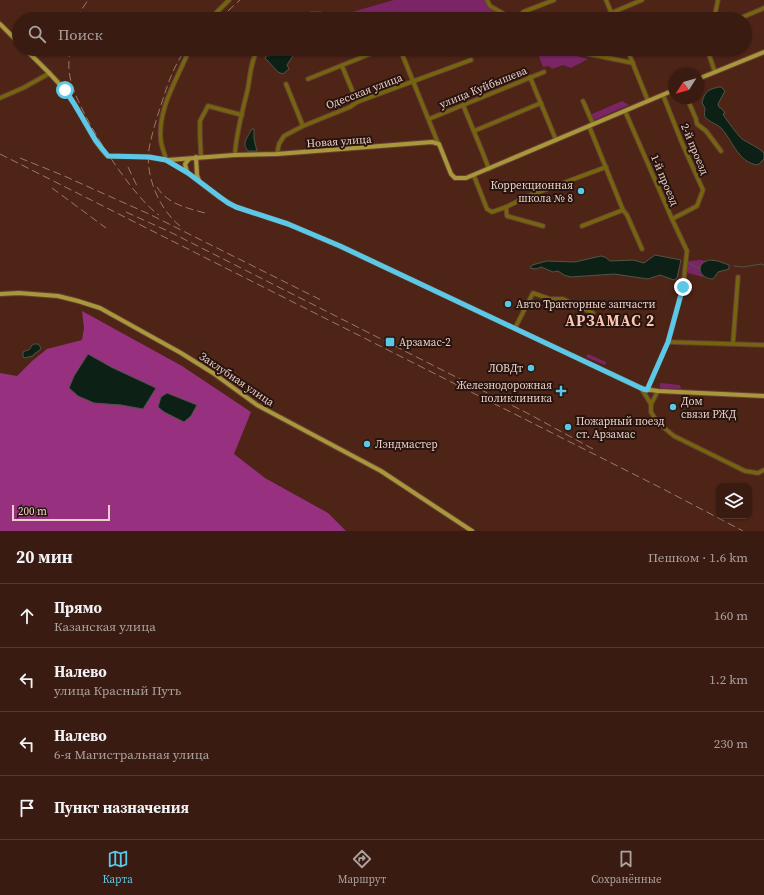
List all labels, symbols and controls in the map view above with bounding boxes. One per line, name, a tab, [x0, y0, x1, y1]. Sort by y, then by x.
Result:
search box	[12, 12, 752, 56]
icon: search	[26, 23, 48, 45]
text: Поиск	[58, 24, 103, 45]
street label: улица Куйбышева	[437, 63, 530, 112]
north arrow	[668, 68, 704, 104]
street label: Одесская улица	[324, 70, 405, 113]
route start	[56, 81, 74, 99]
street label: 2-й проезд	[677, 121, 712, 177]
street label: Новая улица	[306, 132, 372, 151]
street label: 1-й проезд	[647, 152, 682, 208]
place label: Коррекционная школа № 8	[491, 178, 573, 206]
marker: Коррекционная школа № 8	[576, 186, 586, 196]
route end	[674, 278, 692, 296]
place label: Авто Тракторные запчасти	[516, 297, 656, 312]
marker: Авто Тракторные запчасти	[503, 299, 513, 309]
district label: АРЗАМАС 2	[565, 310, 655, 331]
place label: Арзамас-2	[399, 335, 451, 350]
marker: Арзамас-2	[384, 336, 396, 348]
street label: Заклубная улица	[196, 349, 277, 410]
place label: ЛОВДт	[488, 361, 523, 376]
marker: ЛОВДт	[526, 363, 536, 373]
place label: Железнодорожная поликлиника	[456, 378, 552, 406]
marker: Железнодорожная поликлиника	[555, 385, 567, 397]
place label: Дом связи РЖД	[681, 394, 737, 422]
marker: Дом связи РЖД	[668, 402, 678, 412]
place label: Пожарный поезд ст. Арзамас	[576, 414, 664, 442]
marker: Пожарный поезд ст. Арзамас	[563, 422, 573, 432]
place label: Лэндмастер	[375, 437, 438, 452]
marker: Лэндмастер	[362, 439, 372, 449]
map controls	[716, 483, 752, 519]
button: layers	[716, 483, 752, 519]
scale bar	[12, 503, 110, 522]
text: 200 m	[18, 504, 47, 519]
text: 20 мин	[16, 545, 73, 569]
text: Пешком · 1.6 km	[648, 549, 748, 566]
text: Прямо	[54, 597, 102, 618]
icon: ahead	[16, 605, 38, 627]
text: 160 m	[714, 607, 748, 624]
text: Казанская улица	[54, 618, 156, 635]
text: Налево	[54, 661, 107, 682]
icon: left	[16, 669, 38, 691]
text: 1.2 km	[709, 671, 748, 688]
text: улица Красный Путь	[54, 682, 181, 699]
text: Налево	[54, 725, 107, 746]
icon: left	[16, 733, 38, 755]
text: 230 m	[714, 735, 748, 752]
text: 6-я Магистральная улица	[54, 746, 209, 763]
icon: arrive	[16, 797, 38, 819]
text: Пункт назначения	[54, 797, 189, 818]
tab: Карта	[102, 848, 133, 887]
tab: Маршрут	[338, 848, 386, 887]
tab: Сохранённые	[591, 848, 662, 887]

